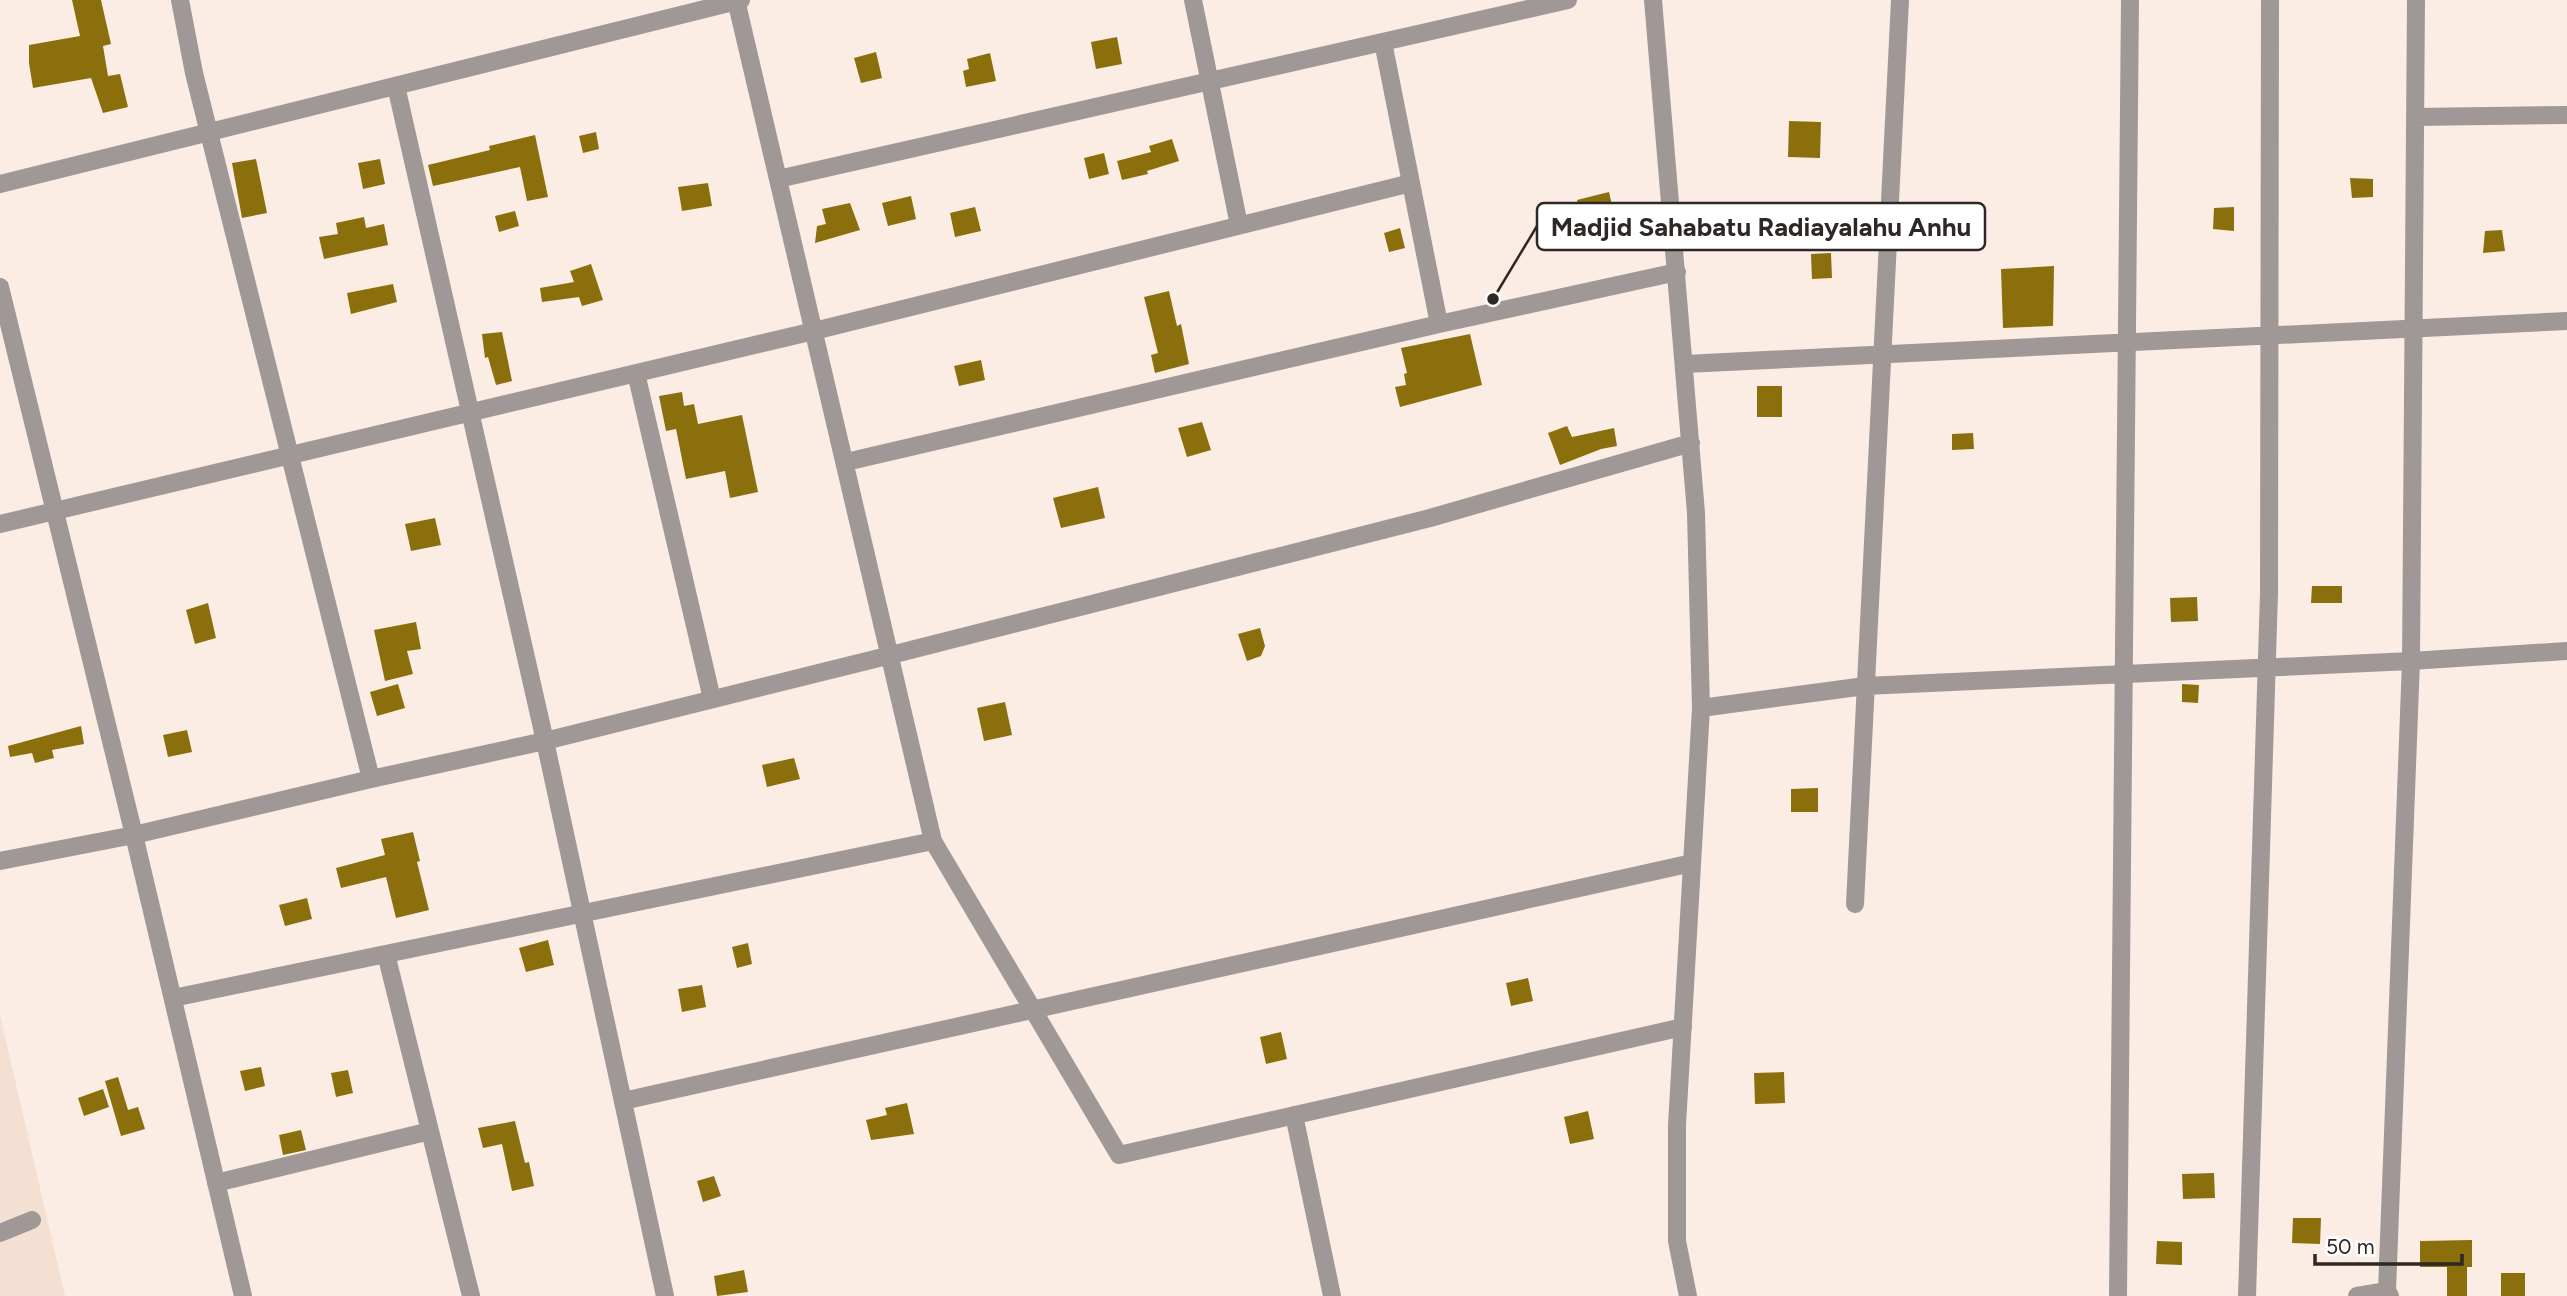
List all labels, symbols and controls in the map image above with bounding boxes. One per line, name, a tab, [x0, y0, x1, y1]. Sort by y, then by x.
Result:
callout: Madjid Sahabatu Radiayalahu Anhu	[1537, 203, 1985, 250]
text: Madjid Sahabatu Radiayalahu Anhu	[1551, 211, 1971, 243]
scale bar	[2315, 1222, 2462, 1266]
text: 50 m	[2326, 1234, 2375, 1259]

